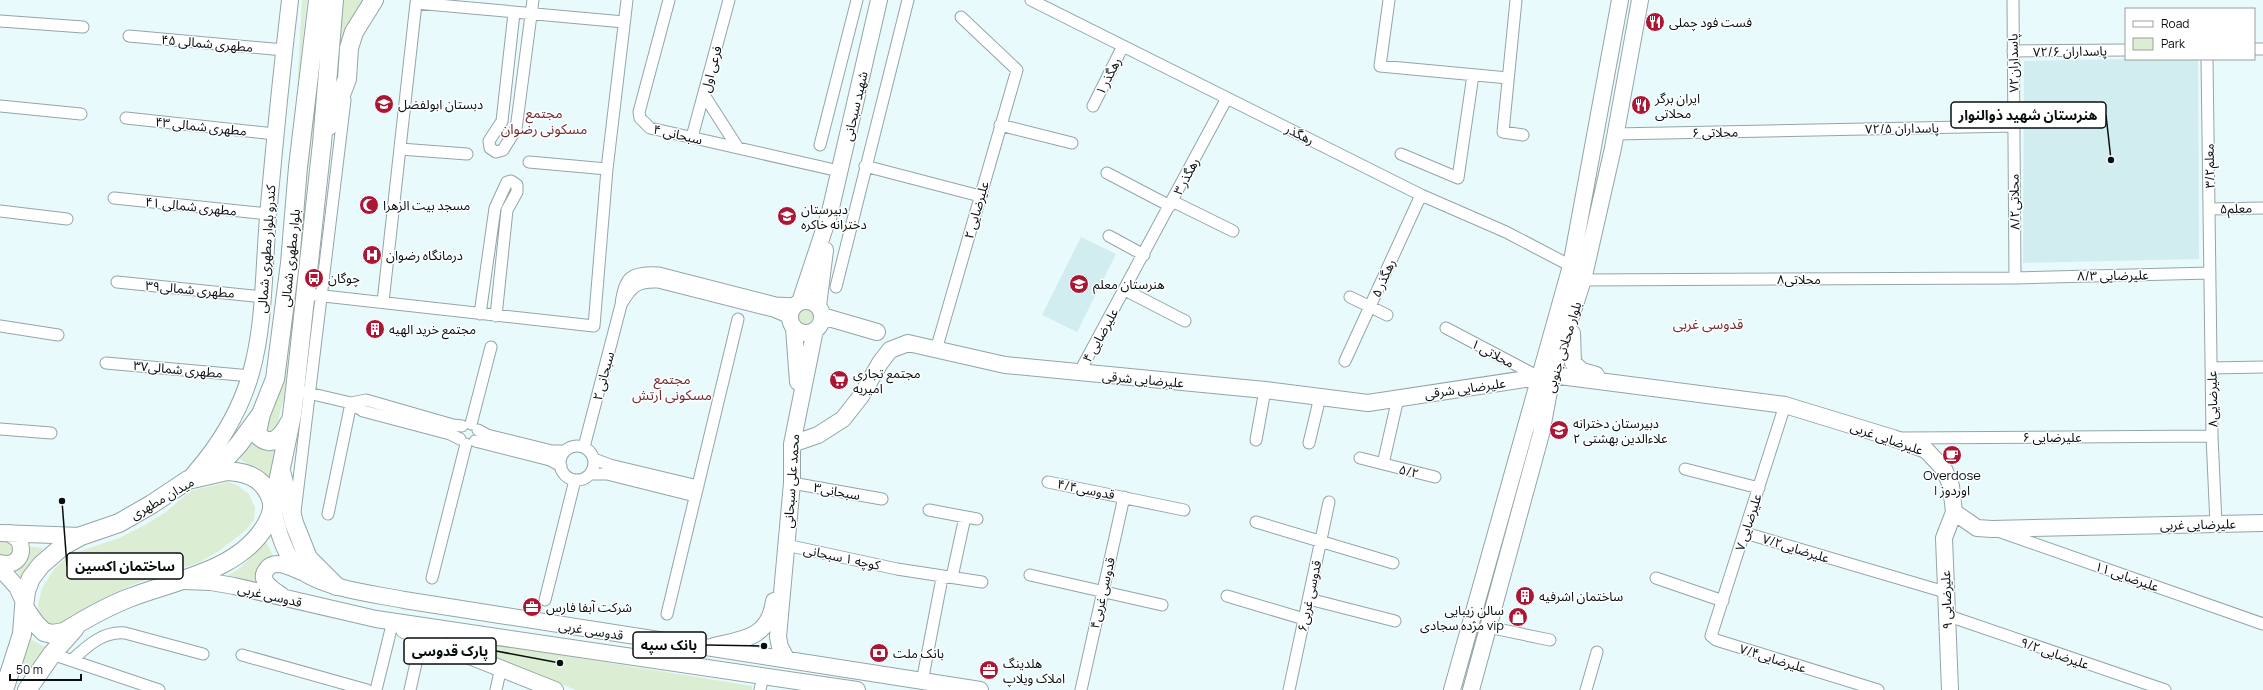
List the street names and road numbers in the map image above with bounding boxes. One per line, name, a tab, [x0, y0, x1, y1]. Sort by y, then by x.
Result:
street label: مطهرى شمالى ۴۵	[160, 30, 254, 56]
street label: پاسداران۷۲	[2003, 33, 2024, 93]
street label: ۷۲/۶ پاسداران	[2033, 41, 2107, 62]
street label: فرعی اول	[696, 44, 726, 94]
street label: ۱ رهگذر	[1091, 54, 1125, 98]
street label: شهید سبحانی	[838, 69, 872, 143]
street label: مطهرى شمالى ۴۳	[154, 112, 248, 140]
street label: ۷۲/۵ پاسداران	[1865, 118, 1939, 139]
street label: رهگذر	[1282, 119, 1317, 149]
street label: سبحانی ۴	[652, 120, 704, 148]
street label: ۶ محلاتی	[1692, 123, 1739, 141]
street label: معلم۳/۲	[2200, 143, 2220, 189]
street label: ۳ رهگذر	[1169, 154, 1203, 198]
street label: محلاتی۸/۲	[2005, 174, 2023, 230]
street label: ۲ علیرضایی	[959, 179, 993, 241]
street label: کندرو بلوار مطهری شمالی	[253, 184, 280, 314]
street label: ۴۱ مطهرى شمالى	[144, 192, 238, 220]
street label: معلم۵	[2220, 198, 2253, 220]
street label: بلوار مطهری شمالی	[276, 208, 304, 308]
street label: ۵ رهگذر	[1367, 256, 1399, 300]
street label: ۸/۳ علیرضایی	[2077, 265, 2149, 285]
street label: محلاتی۸	[1777, 270, 1821, 288]
street label: مطهرى شمالى۳۹	[145, 276, 236, 302]
street label: بلوار محلاتی جنوبی	[1541, 299, 1585, 395]
street label: ۴ علیرضایی	[1078, 304, 1122, 365]
street label: ۱ محلاتی	[1468, 334, 1518, 372]
street label: سبحانی ۲	[588, 350, 618, 402]
street label: مطهرى شمالى۳۷	[133, 356, 224, 382]
street label: علیرضایی شرقی	[1101, 366, 1185, 392]
street label: علیرضایی۸	[2203, 370, 2221, 427]
street label: علیرضایی شرقی	[1423, 373, 1507, 403]
street label: علیرضایی غربی	[1848, 417, 1926, 459]
street label: ۶ علیرضایی	[2022, 428, 2082, 446]
street label: محمد علی سبحانی	[779, 433, 803, 529]
street label: ۵/۲	[1397, 460, 1421, 482]
street label: میدان مطهری	[127, 472, 197, 524]
street label: قدوسی۴/۴	[1056, 475, 1116, 503]
street label: سبحانی۳	[812, 478, 862, 504]
street label: ۷ علیرضایی	[1730, 491, 1766, 553]
street label: علیرضایی غربی	[2160, 514, 2237, 534]
street label: علیرضایی۷/۲	[1760, 529, 1832, 567]
street label: کوچه ۱ سبحانی	[802, 540, 883, 575]
street label: قدوسی غربی۴	[1085, 555, 1119, 630]
street label: ۱۱ علیرضایی	[2093, 557, 2162, 595]
street label: قدوسی غربی۶	[1293, 558, 1325, 633]
street label: ۹ علیرضایی	[1936, 570, 1956, 630]
street label: قدوسی غربی	[236, 579, 304, 611]
street label: قدوسی غربی	[557, 616, 625, 644]
street label: ۹/۲ علیرضایی	[2018, 633, 2092, 673]
street label: علیرضایی۷/۴	[1737, 639, 1809, 677]

